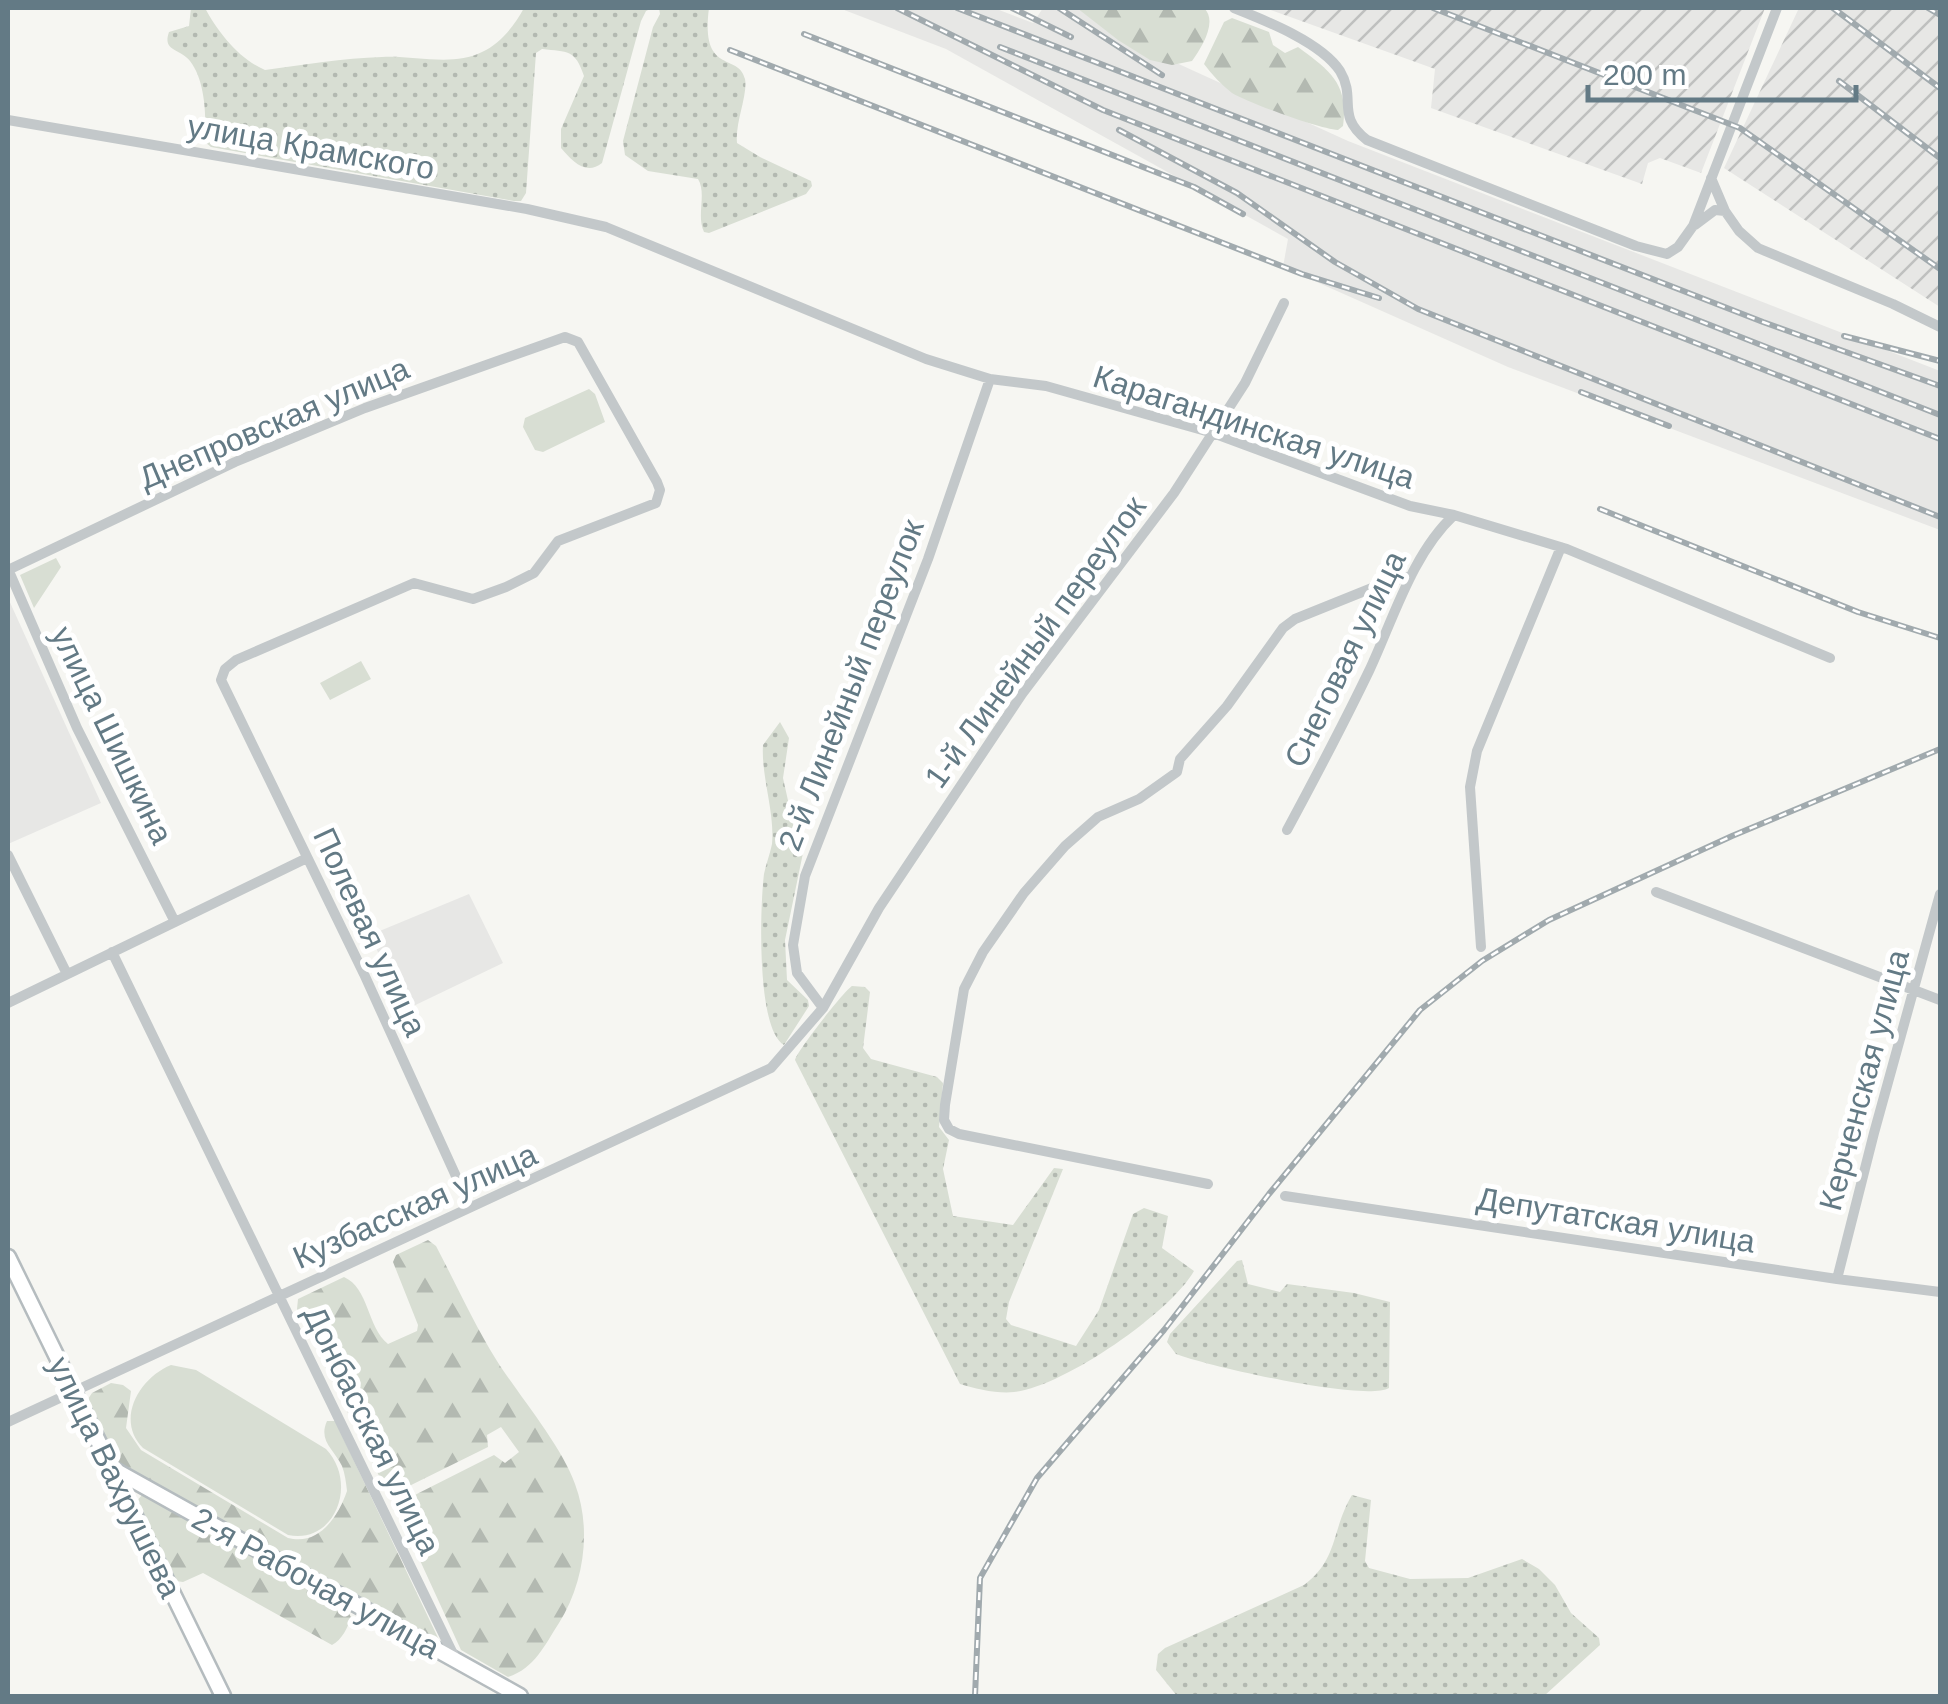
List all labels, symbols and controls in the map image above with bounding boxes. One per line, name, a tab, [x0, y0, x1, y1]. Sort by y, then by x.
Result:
scale bar	[1588, 40, 1856, 102]
text: 200 m	[1603, 58, 1686, 91]
street label: улица Крамского	[185, 108, 437, 186]
street label: Днепровская улица	[134, 350, 414, 496]
street label: Карагандинская улица	[1089, 358, 1419, 496]
street label: 1-й Линейный переулок	[917, 488, 1153, 795]
street label: 2-й Линейный переулок	[771, 514, 931, 855]
street label: Снеговая улица	[1277, 545, 1413, 773]
street label: улица Шишкина	[44, 621, 180, 850]
street label: Полевая улица	[306, 822, 434, 1042]
street label: Керченская улица	[1812, 946, 1916, 1214]
street label: Кузбасская улица	[288, 1136, 543, 1276]
street label: Депутатская улица	[1474, 1180, 1758, 1260]
street label: Донбасская улица	[296, 1300, 448, 1560]
street label: улица Вахрушева	[41, 1351, 189, 1603]
street label: 2-я Рабочая улица	[186, 1500, 446, 1666]

